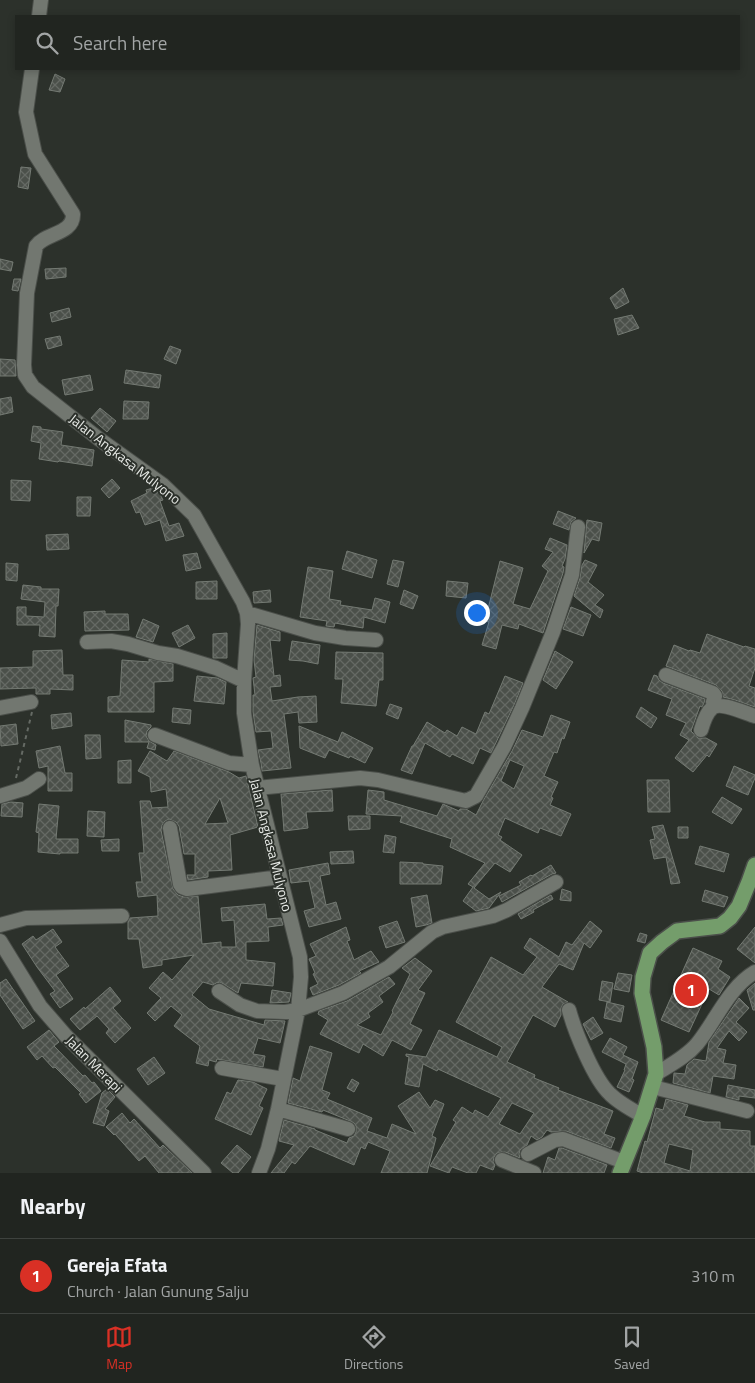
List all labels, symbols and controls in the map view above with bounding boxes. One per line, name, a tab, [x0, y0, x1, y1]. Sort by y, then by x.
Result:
search box	[15, 15, 740, 70]
text: Search here	[73, 28, 167, 57]
icon: search	[33, 29, 61, 57]
street label: Jalan Angkasa Mulyono	[65, 408, 186, 509]
your location	[464, 600, 490, 626]
street label: Jalan Angkasa Mulyono	[245, 776, 298, 914]
pin: 1	[675, 971, 707, 1009]
street label: Jalan Merapi	[61, 1030, 128, 1097]
text: Nearby	[20, 1190, 85, 1222]
text: Gereja Efata	[67, 1250, 168, 1279]
text: 1	[32, 1264, 40, 1288]
text: 310 m	[691, 1264, 735, 1288]
text: Church · Jalan Gunung Salju	[67, 1279, 249, 1303]
tab: Map	[105, 1323, 133, 1374]
tab: Directions	[344, 1323, 403, 1374]
tab: Saved	[614, 1323, 650, 1374]

